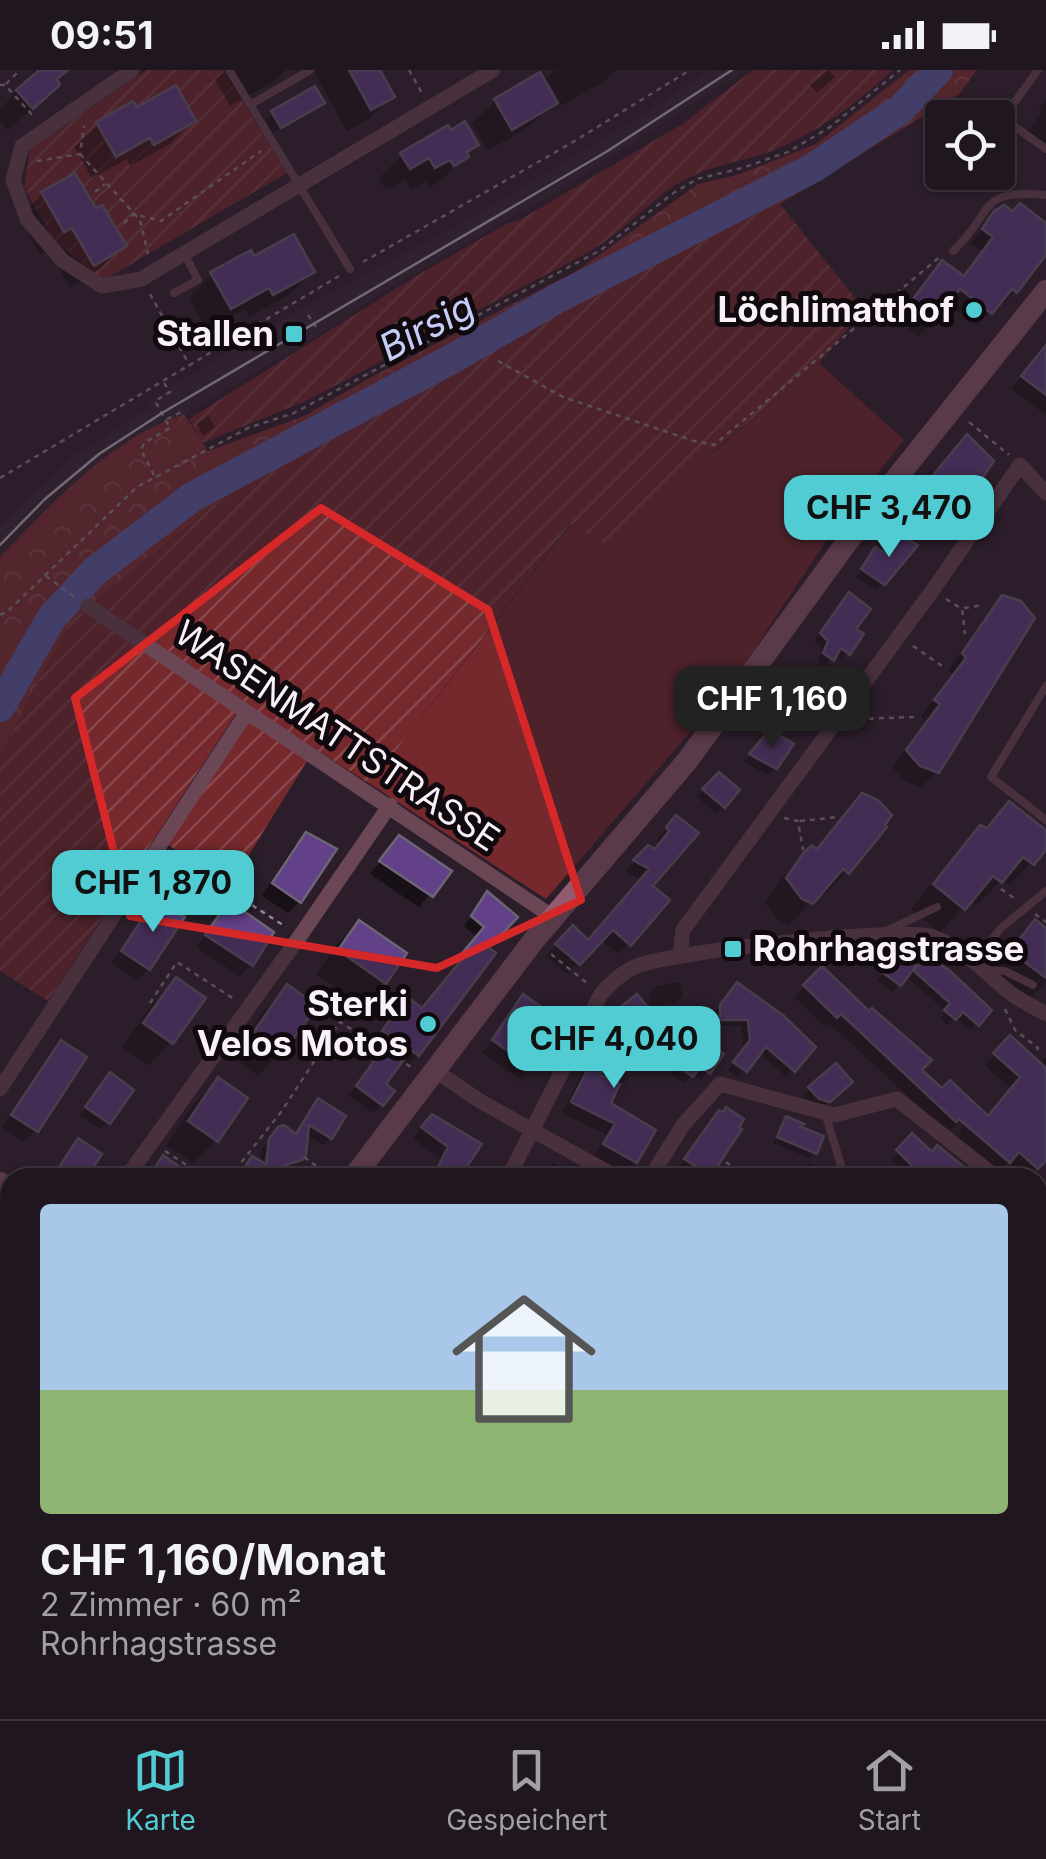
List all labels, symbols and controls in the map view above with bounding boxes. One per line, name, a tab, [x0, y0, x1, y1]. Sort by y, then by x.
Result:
text: 09:51	[50, 12, 154, 58]
map controls	[925, 100, 1015, 190]
button: locate	[925, 100, 1015, 190]
water label: Birsig	[371, 282, 482, 370]
place label: Löchlimatthof	[717, 288, 954, 330]
marker: Löchlimatthof	[963, 299, 985, 321]
place label: Stallen	[156, 312, 274, 354]
marker: Stallen	[283, 323, 305, 345]
pin: CHF 3,470	[775, 475, 1003, 560]
text: CHF 3,470	[806, 488, 972, 527]
street label: WASENMATTSTRASSE	[167, 611, 508, 859]
pin: CHF 1,160	[658, 666, 886, 751]
text: CHF 1,160	[696, 679, 848, 718]
pin: CHF 1,870	[39, 850, 267, 935]
text: CHF 1,870	[74, 863, 232, 902]
place label: Rohrhagstrasse	[753, 927, 1024, 969]
marker: Rohrhagstrasse	[722, 938, 744, 960]
place label: Sterki Velos Motos	[197, 982, 408, 1064]
pin: CHF 4,040	[500, 1006, 728, 1091]
marker: Sterki Velos Motos	[417, 1013, 439, 1035]
text: CHF 4,040	[529, 1019, 699, 1058]
icon: home	[434, 1269, 614, 1449]
text: CHF 1,160/Monat	[40, 1534, 386, 1585]
text: 2 Zimmer · 60 m²	[40, 1585, 302, 1624]
text: Rohrhagstrasse	[40, 1624, 277, 1663]
tab: Karte	[125, 1743, 196, 1837]
tab: Gespeichert	[446, 1743, 607, 1837]
tab: Start	[858, 1743, 921, 1837]

